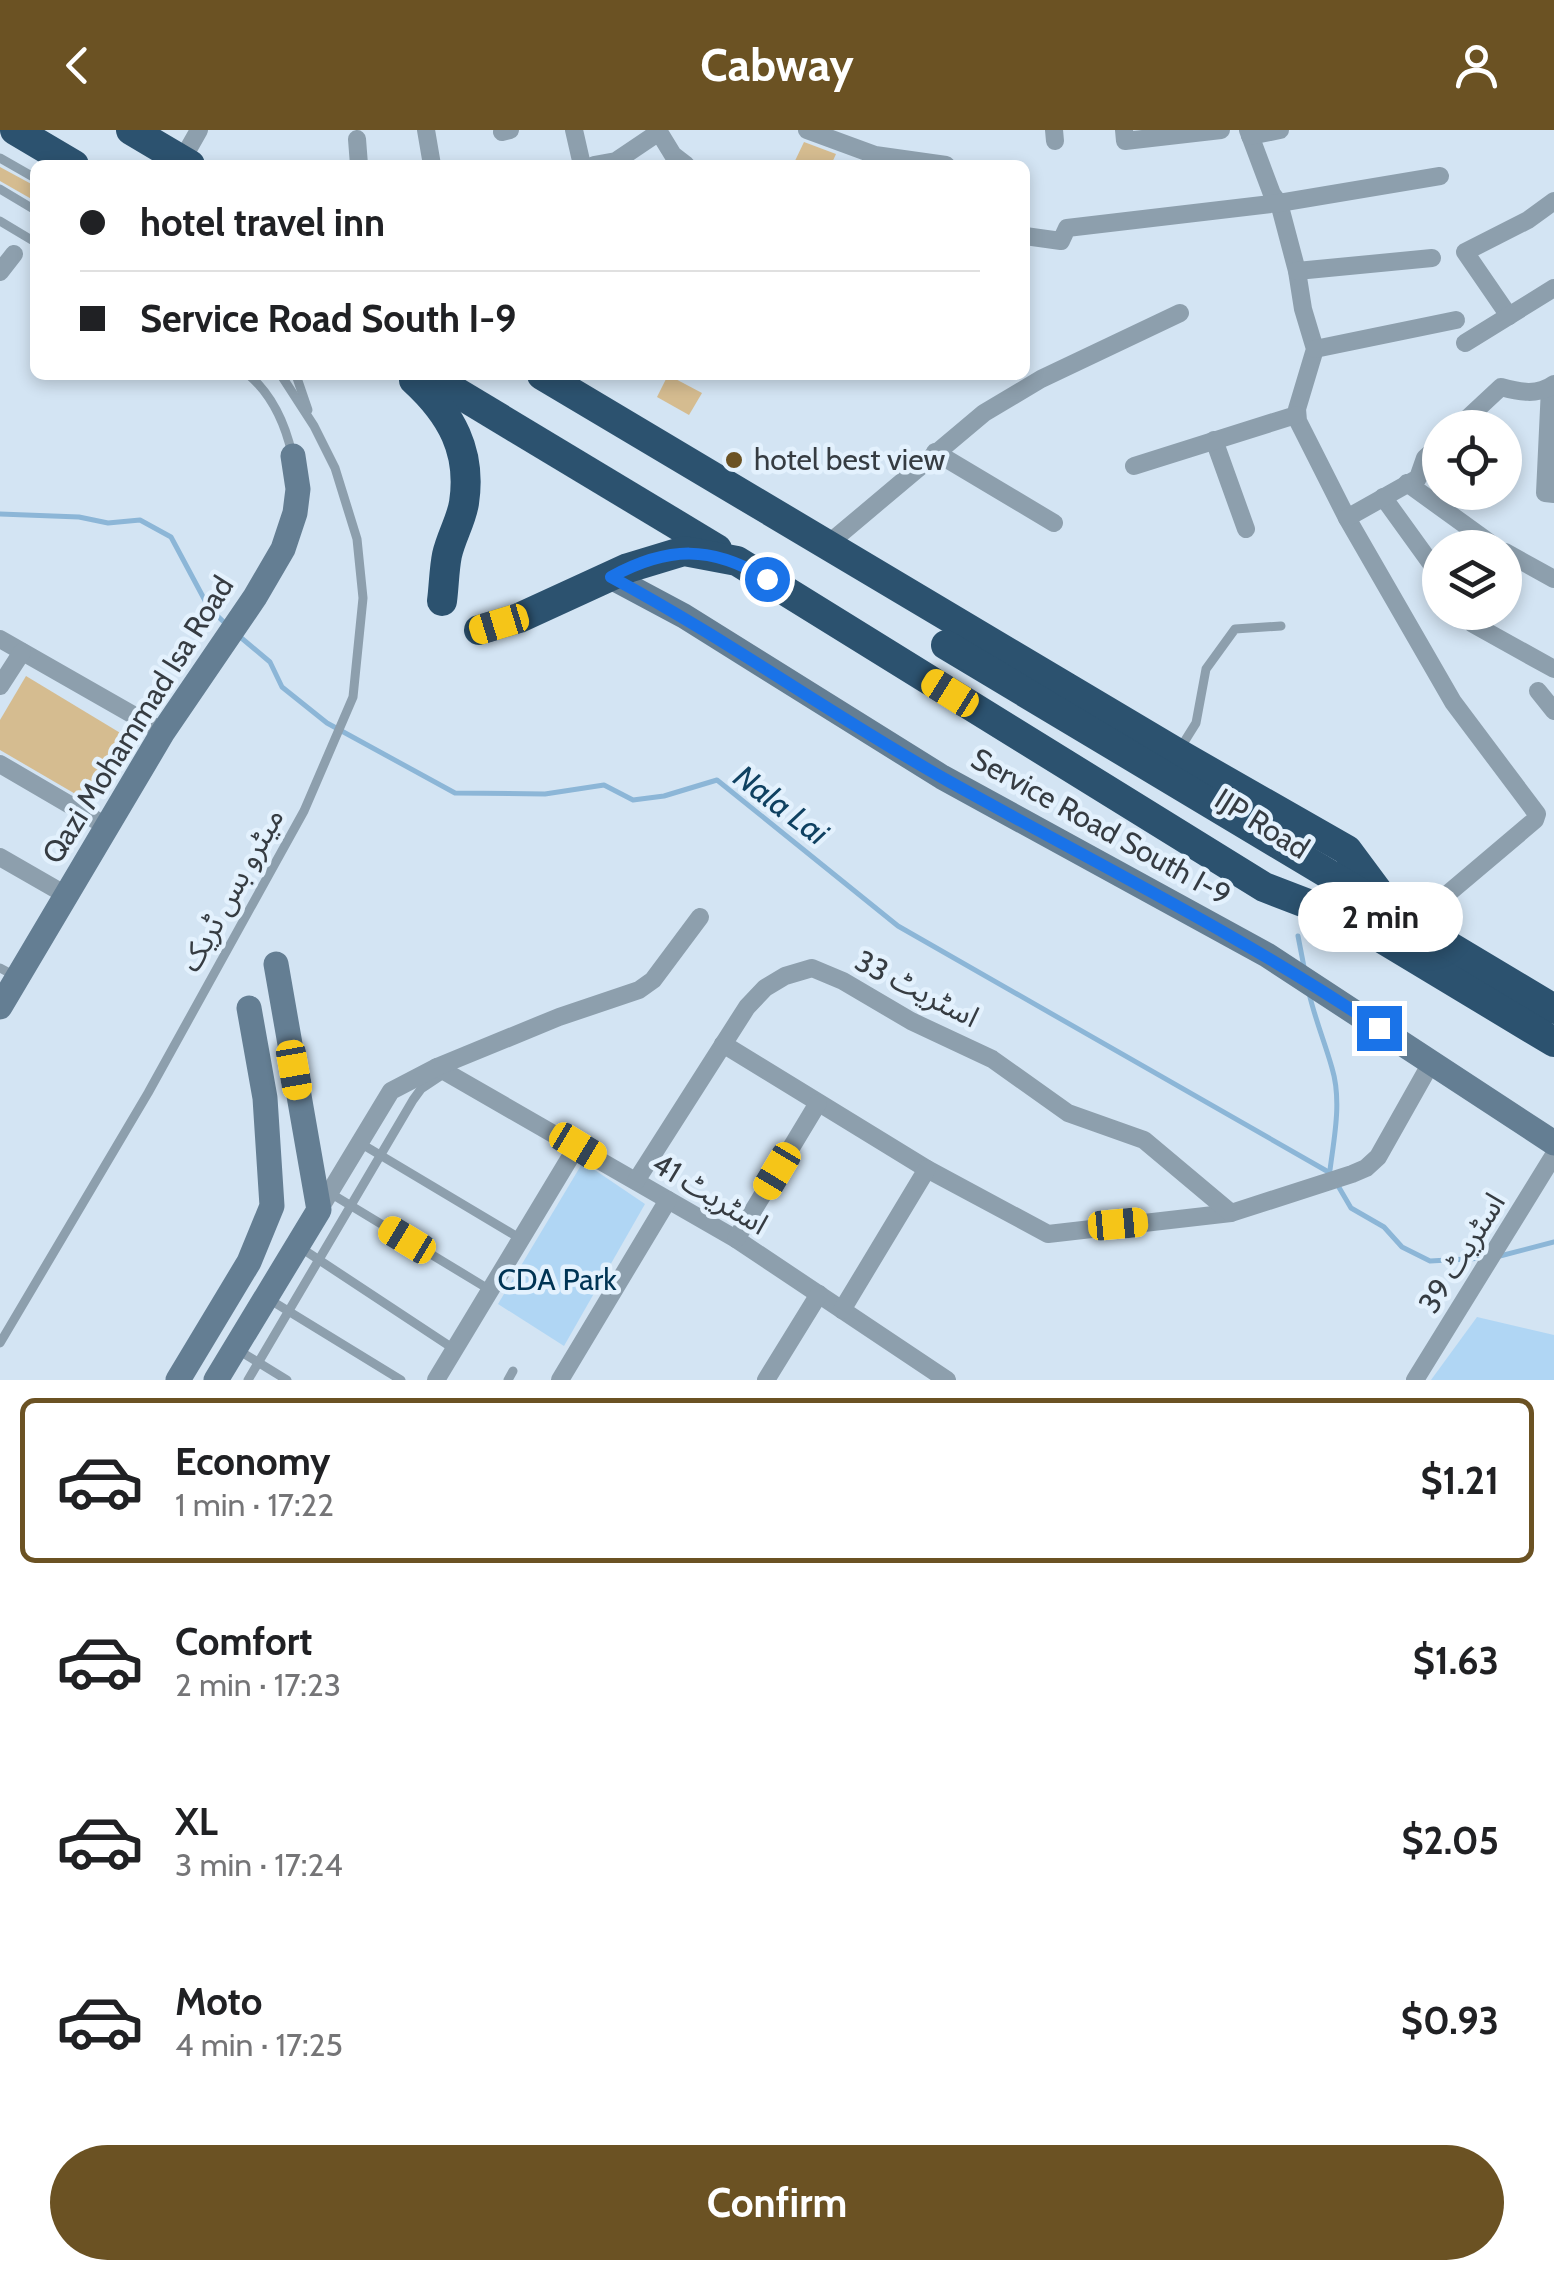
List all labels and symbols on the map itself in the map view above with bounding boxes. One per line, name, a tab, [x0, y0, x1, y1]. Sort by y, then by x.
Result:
place label: hotel best view	[754, 441, 946, 478]
marker: hotel best view	[723, 449, 745, 471]
route start	[745, 557, 790, 602]
street label: Qazi Mohammad Isa Road	[34, 569, 241, 870]
car	[466, 601, 532, 647]
car	[917, 664, 983, 722]
street label: Service Road South I-9	[965, 740, 1238, 913]
water label: Nala Lai	[726, 756, 837, 853]
street label: IJP Road	[1208, 780, 1316, 867]
street label: میٹرو بس ٹریک	[171, 802, 292, 978]
callout: 2 min	[1296, 883, 1462, 953]
street label: اسٹریٹ 33	[849, 942, 985, 1035]
route end	[1357, 1006, 1402, 1051]
car	[274, 1038, 314, 1102]
car	[545, 1118, 611, 1174]
car	[749, 1138, 805, 1204]
street label: اسٹریٹ 41	[646, 1145, 775, 1243]
street label: اسٹریٹ 39	[1410, 1186, 1513, 1320]
car	[1087, 1206, 1149, 1242]
car	[374, 1212, 440, 1268]
park label: CDA Park	[497, 1261, 617, 1298]

